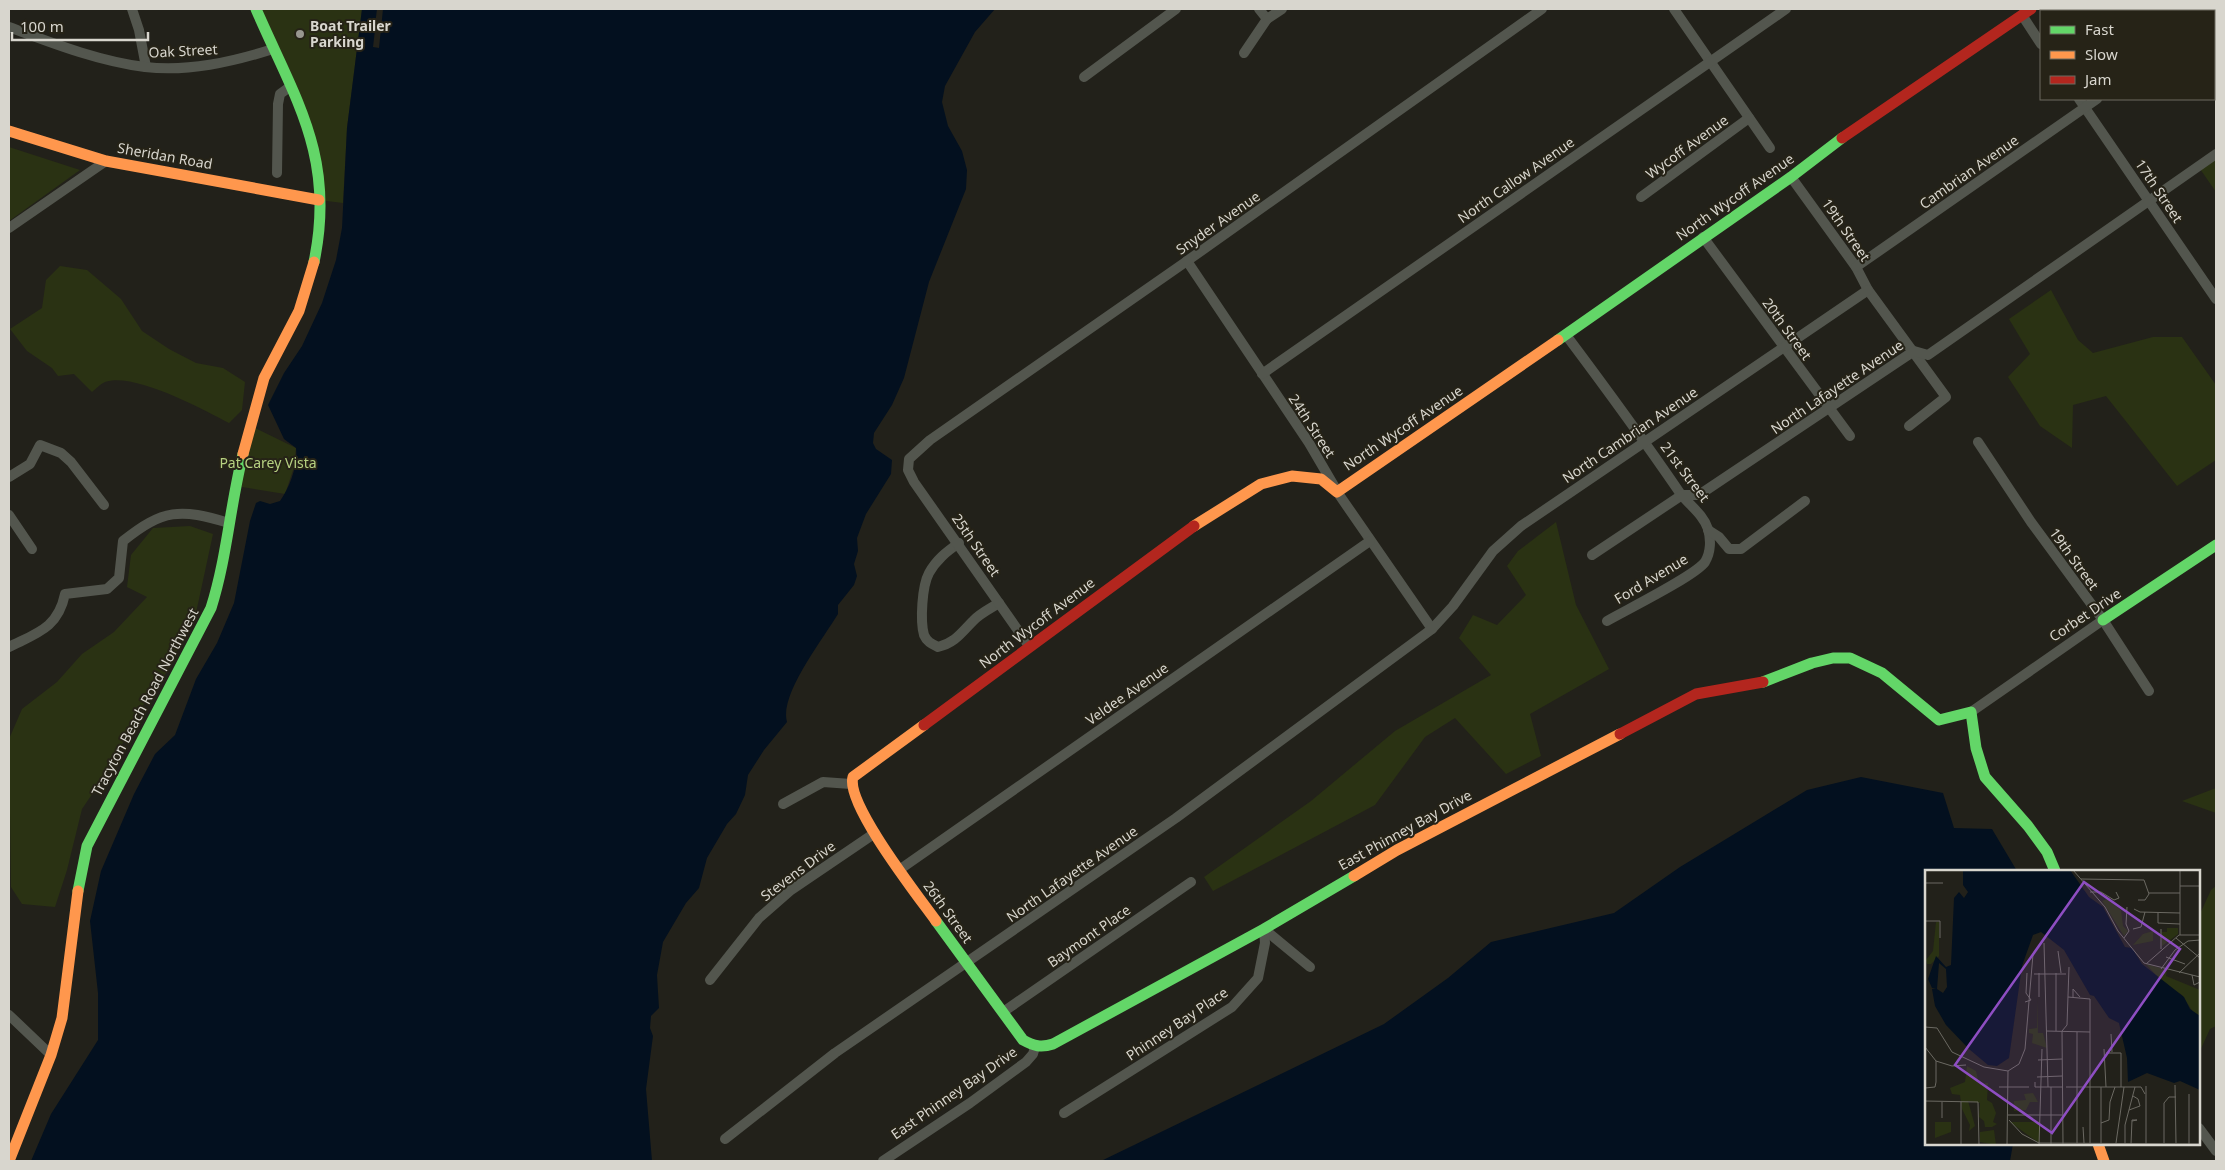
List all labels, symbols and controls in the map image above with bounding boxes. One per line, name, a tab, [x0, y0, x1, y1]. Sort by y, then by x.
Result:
scale bar	[12, 10, 149, 42]
legend	[2040, 10, 2215, 100]
text: 100 m	[20, 16, 64, 36]
place label: Boat Trailer Parking	[310, 16, 392, 51]
text: Fast	[2085, 19, 2114, 39]
marker: Boat Trailer Parking	[294, 28, 306, 40]
street label: Oak Street	[148, 39, 218, 62]
text: Slow	[2085, 44, 2118, 64]
text: Jam	[2083, 69, 2112, 89]
street label: Wycoff Avenue	[1642, 110, 1732, 183]
street label: Cambrian Avenue	[1915, 130, 2022, 213]
street label: North Callow Avenue	[1454, 132, 1578, 227]
street label: Sheridan Road	[116, 138, 214, 173]
street label: North Wycoff Avenue	[1672, 149, 1798, 245]
street label: 17th Street	[2131, 155, 2188, 226]
street label: Snyder Avenue	[1172, 186, 1264, 259]
street label: 19th Street	[1818, 195, 1875, 265]
street label: 20th Street	[1758, 294, 1816, 364]
street label: North Lafayette Avenue	[1767, 335, 1907, 438]
street label: North Wycoff Avenue	[1339, 381, 1466, 475]
street label: North Cambrian Avenue	[1558, 382, 1701, 487]
street label: 24th Street	[1285, 390, 1340, 461]
street label: 21st Street	[1657, 438, 1714, 506]
park label: Pat Carey Vista	[219, 453, 317, 472]
street label: 25th Street	[948, 510, 1005, 580]
street label: 19th Street	[2045, 524, 2103, 594]
street label: Ford Avenue	[1610, 549, 1691, 608]
street label: North Wycoff Avenue	[975, 573, 1098, 672]
street label: Corbet Drive	[2045, 583, 2124, 646]
street label: Tracyton Beach Road Northwest	[87, 604, 202, 799]
street label: Veldee Avenue	[1082, 658, 1172, 729]
street label: East Phinney Bay Drive	[1335, 785, 1475, 874]
street label: North Lafayette Avenue	[1002, 821, 1141, 926]
street label: Stevens Drive	[756, 836, 839, 905]
inset map	[1925, 870, 2200, 1145]
street label: 26th Street	[919, 877, 977, 947]
street label: Baymont Place	[1043, 900, 1134, 971]
street label: Phinney Bay Place	[1122, 982, 1231, 1065]
street label: East Phinney Bay Drive	[887, 1042, 1021, 1143]

